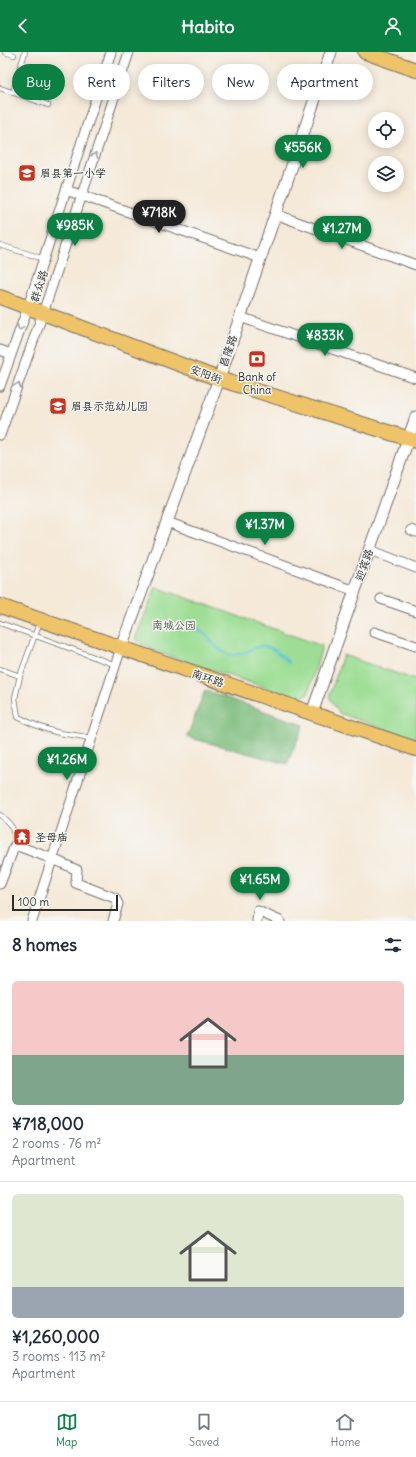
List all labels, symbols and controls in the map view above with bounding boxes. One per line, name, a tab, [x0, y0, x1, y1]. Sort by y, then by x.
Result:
icon: back	[12, 15, 34, 37]
text: Habito	[181, 15, 235, 38]
icon: person	[382, 15, 404, 37]
chip: Buy	[12, 64, 65, 100]
chip: Rent	[73, 64, 130, 100]
chip: Filters	[138, 64, 204, 100]
chip: New	[212, 64, 269, 100]
chip: Apartment	[277, 64, 373, 100]
map controls	[368, 112, 404, 192]
button: locate	[368, 112, 404, 148]
pin: ¥556K	[275, 135, 331, 169]
text: ¥556K	[284, 139, 322, 156]
one-way arrow	[90, 152, 98, 159]
button: layers	[368, 156, 404, 192]
school or university icon: 眉县第一小学	[17, 163, 37, 183]
place label: 眉县第一小学	[40, 166, 106, 180]
pin: ¥718K	[131, 200, 187, 234]
text: ¥718K	[142, 204, 176, 221]
pin: ¥985K	[47, 213, 103, 247]
pin: ¥1.27M	[309, 216, 375, 250]
text: ¥985K	[56, 217, 94, 234]
text: ¥1.27M	[322, 220, 362, 237]
street label: 群众路	[27, 268, 51, 304]
pin: ¥833K	[297, 323, 353, 357]
one-way arrow	[17, 325, 25, 332]
text: ¥833K	[306, 327, 344, 344]
street label: 昌隆路	[216, 333, 240, 369]
bank icon: Bank of China	[247, 349, 267, 369]
street label: 安阳街	[188, 362, 225, 387]
place label: Bank of China	[238, 370, 276, 397]
one-way arrow	[13, 381, 21, 388]
school or university icon: 眉县示范幼儿园	[48, 396, 68, 416]
place label: 眉县示范幼儿园	[71, 399, 148, 413]
pin: ¥1.37M	[232, 512, 298, 546]
text: ¥1.37M	[245, 516, 285, 533]
street label: 迎宾路	[352, 547, 376, 583]
park label: 南城公园	[152, 618, 196, 632]
street label: 南环路	[190, 666, 226, 690]
pin: ¥1.26M	[34, 747, 100, 781]
text: ¥1.26M	[47, 751, 87, 768]
temple icon: 圣母庙	[12, 827, 32, 847]
place label: 圣母庙	[35, 830, 68, 844]
pin: ¥1.65M	[227, 867, 293, 901]
text: ¥1.65M	[240, 871, 281, 888]
scale bar	[12, 893, 118, 912]
text: 100 m	[18, 895, 49, 909]
text: 8 homes	[12, 934, 77, 956]
icon: filters	[382, 934, 404, 956]
icon: home	[172, 1007, 244, 1079]
text: ¥718,000	[12, 1113, 84, 1135]
text: 2 rooms · 76 m²	[12, 1135, 101, 1152]
text: Apartment	[12, 1152, 75, 1169]
icon: home	[172, 1220, 244, 1292]
text: ¥1,260,000	[12, 1326, 100, 1348]
text: 3 rooms · 113 m²	[12, 1348, 106, 1365]
text: Apartment	[12, 1365, 75, 1382]
tab: Map	[56, 1411, 78, 1449]
tab: Saved	[189, 1411, 219, 1449]
tab: Home	[331, 1411, 360, 1449]

